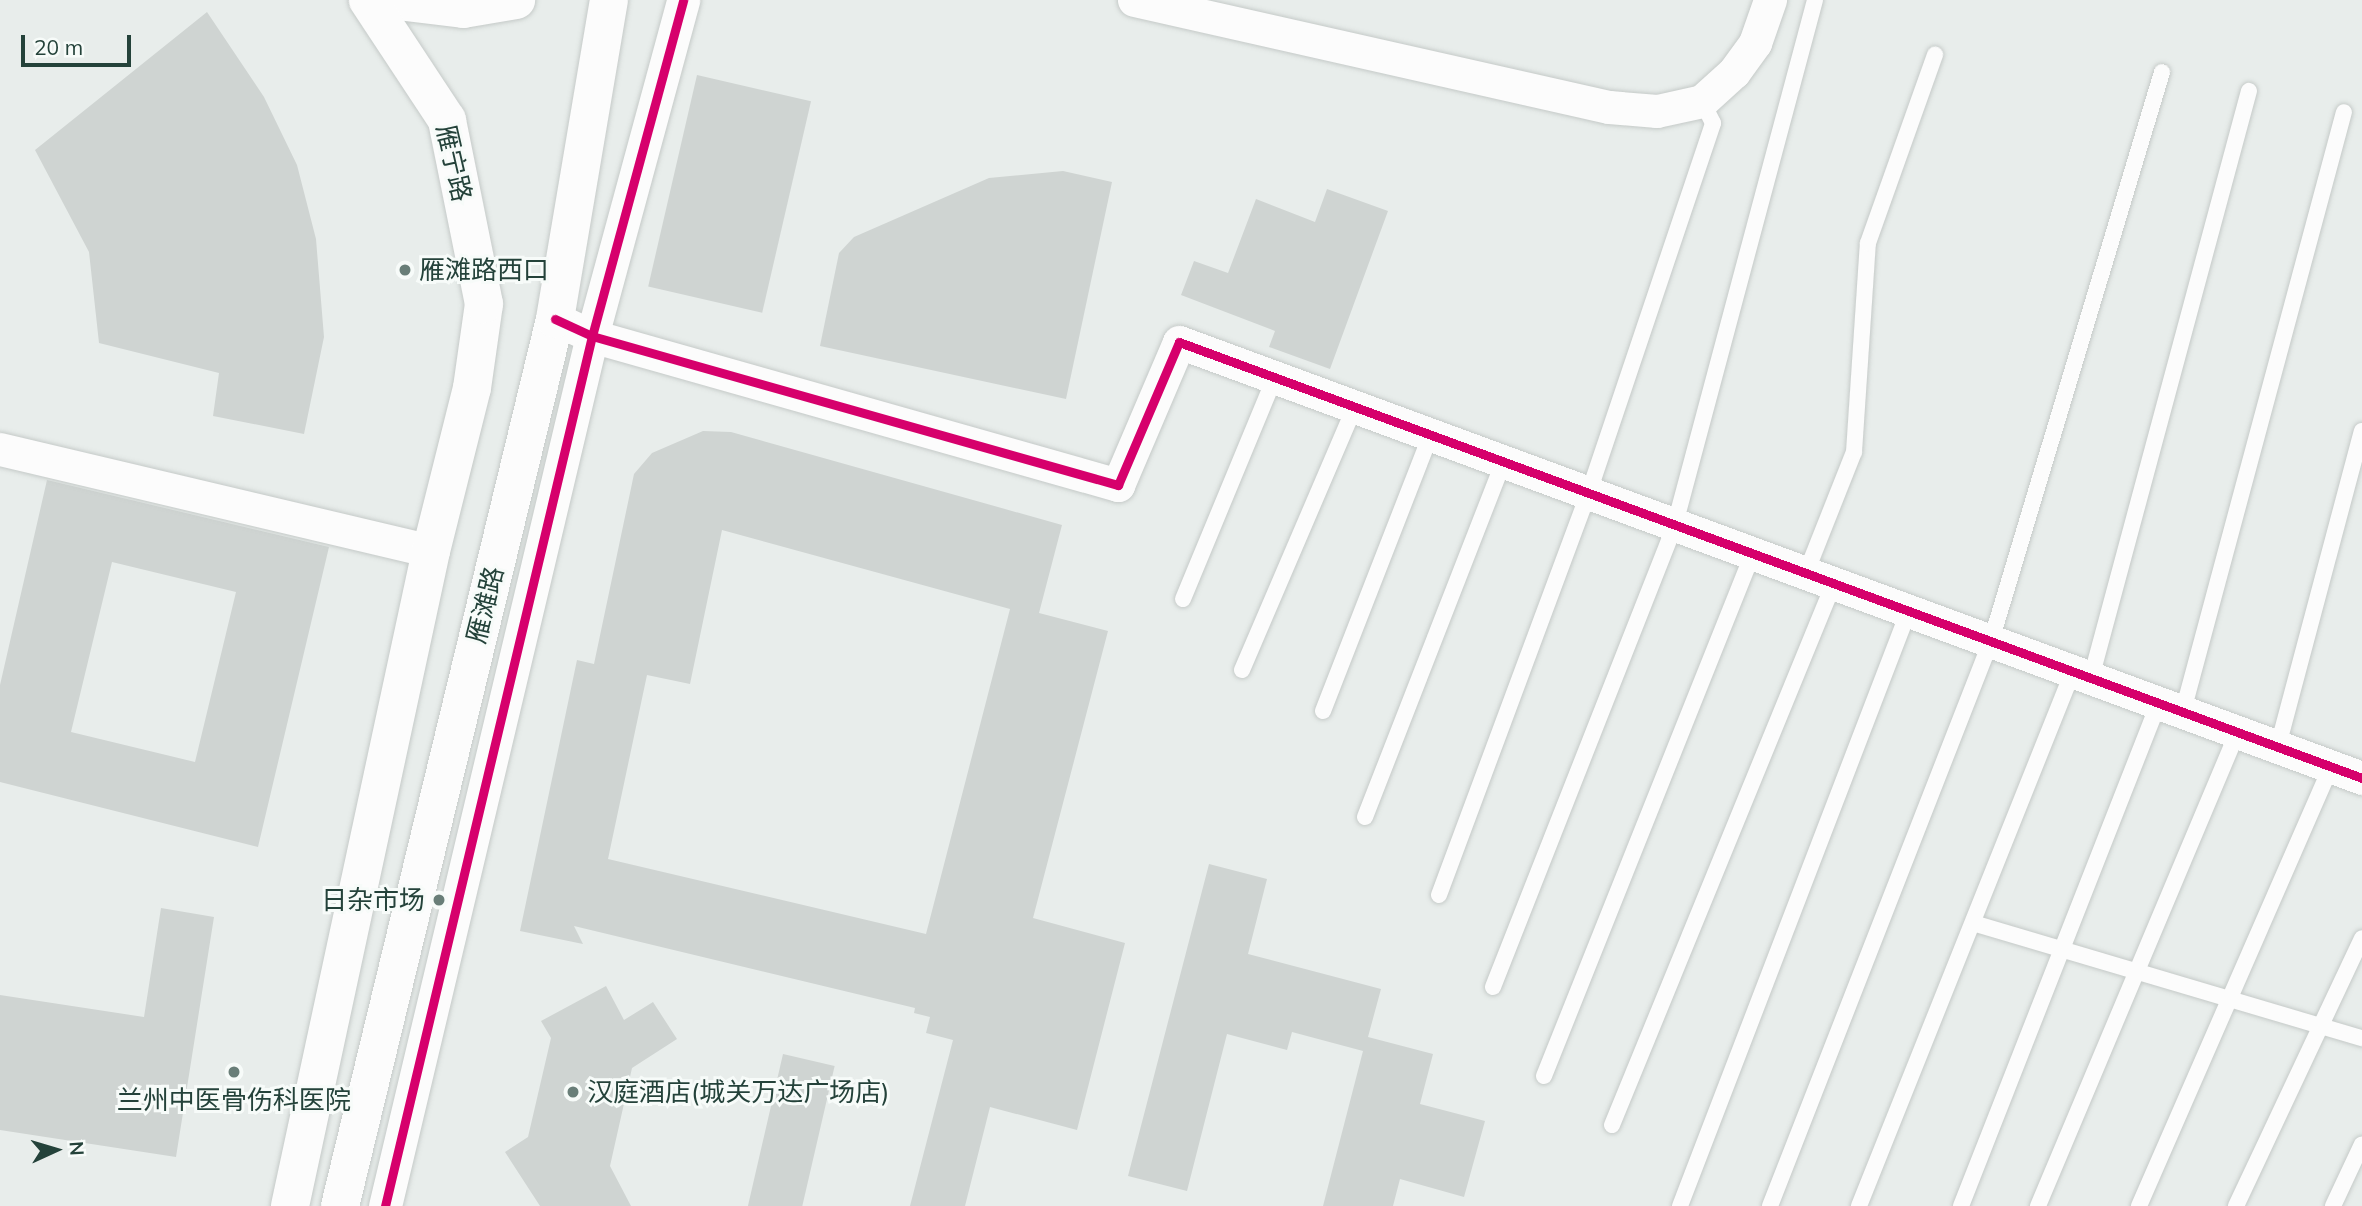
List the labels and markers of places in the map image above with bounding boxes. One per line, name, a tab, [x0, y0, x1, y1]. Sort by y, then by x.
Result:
place label: 雁滩路西口	[419, 254, 549, 286]
marker: 雁滩路西口	[397, 262, 413, 278]
place label: 日杂市场	[321, 884, 425, 916]
marker: 日杂市场	[431, 892, 447, 908]
marker: 兰州中医骨伤科医院	[224, 1062, 244, 1082]
place label: 汉庭酒店(城关万达广场店)	[587, 1076, 890, 1108]
place label: 兰州中医骨伤科医院	[117, 1084, 351, 1116]
marker: 汉庭酒店(城关万达广场店)	[565, 1084, 581, 1100]

